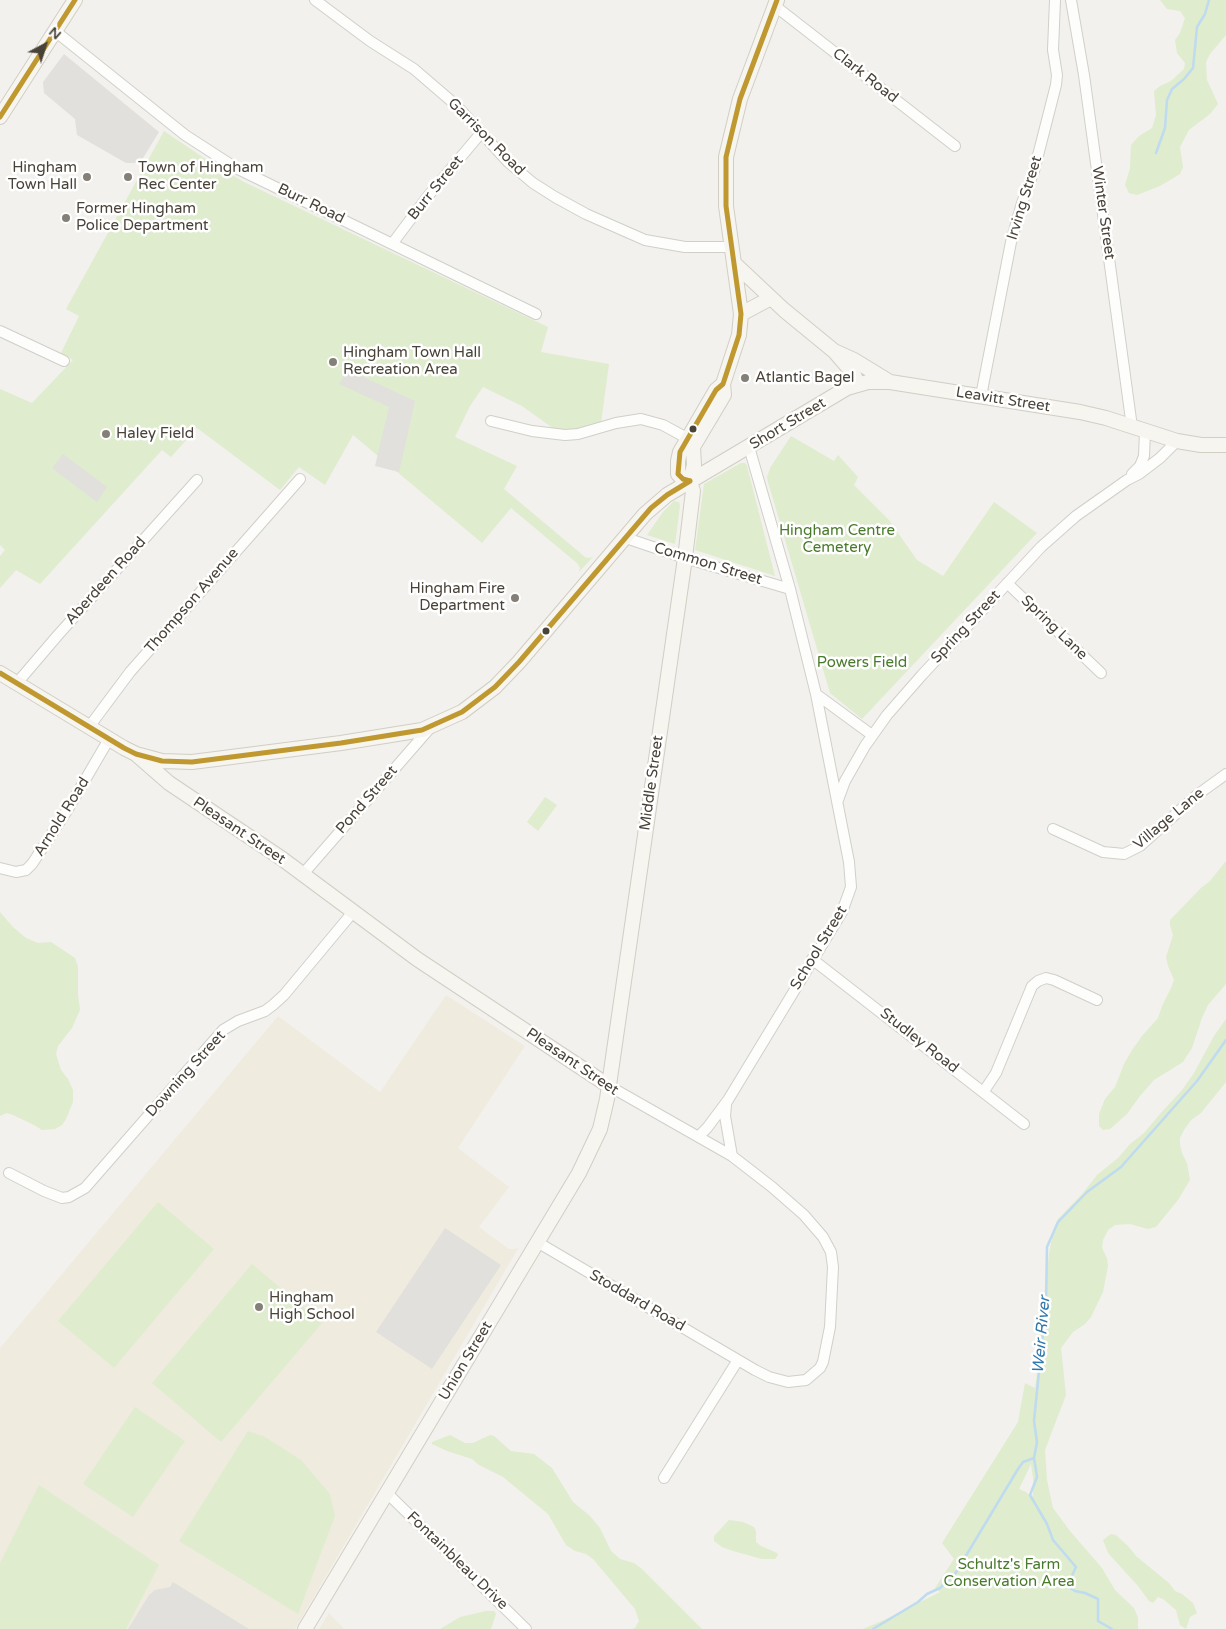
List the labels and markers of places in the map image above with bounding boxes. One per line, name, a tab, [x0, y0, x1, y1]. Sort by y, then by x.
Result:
place label: Hingham Town Hall	[8, 159, 77, 194]
place label: Town of Hingham Rec Center	[138, 159, 264, 194]
marker: Hingham Town Hall	[81, 171, 93, 183]
marker: Town of Hingham Rec Center	[122, 171, 134, 183]
place label: Former Hingham Police Department	[76, 200, 209, 235]
marker: Former Hingham Police Department	[60, 212, 72, 224]
place label: Hingham Town Hall Recreation Area	[343, 344, 481, 379]
marker: Hingham Town Hall Recreation Area	[327, 356, 339, 368]
place label: Atlantic Bagel	[755, 369, 855, 387]
marker: Atlantic Bagel	[739, 372, 751, 384]
unlabelled marker	[688, 424, 698, 434]
place label: Haley Field	[116, 425, 194, 443]
marker: Haley Field	[100, 428, 112, 440]
place label: Hingham Fire Department	[410, 580, 505, 615]
marker: Hingham Fire Department	[509, 592, 521, 604]
unlabelled marker	[541, 626, 551, 636]
place label: Hingham High School	[269, 1289, 355, 1324]
marker: Hingham High School	[253, 1301, 265, 1313]

